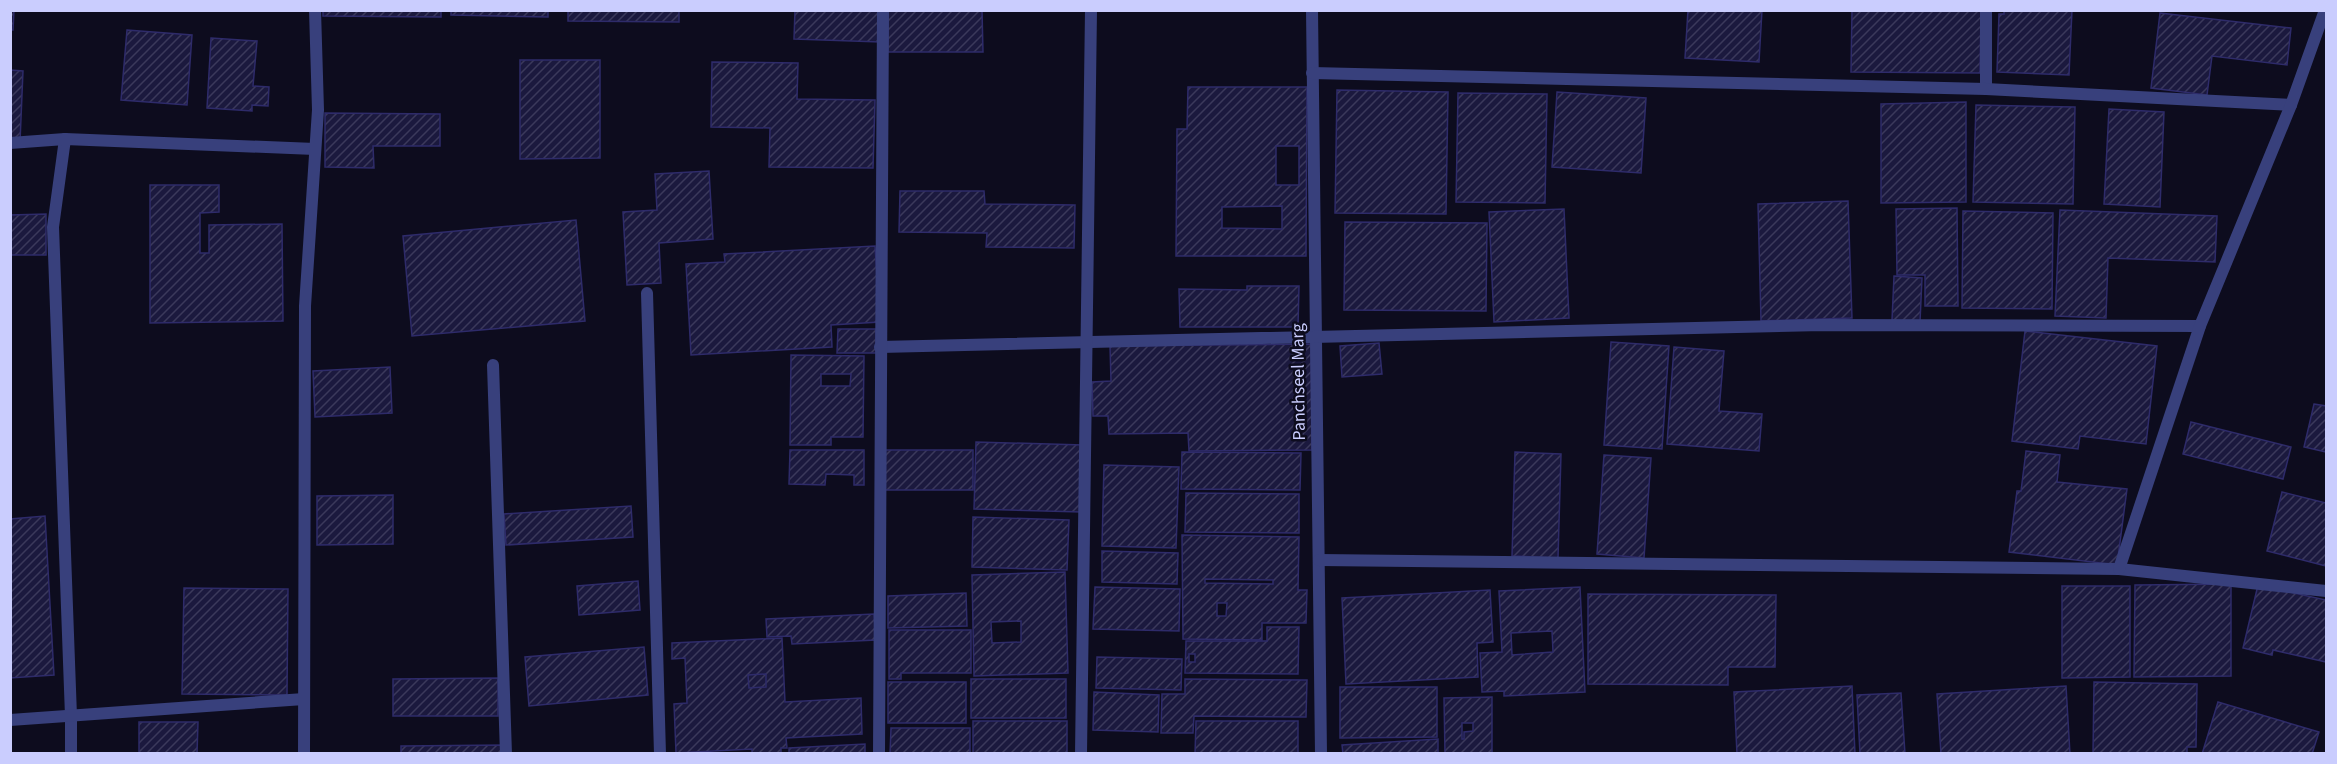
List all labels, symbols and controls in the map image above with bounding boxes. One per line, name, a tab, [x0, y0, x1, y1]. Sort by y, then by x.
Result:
street label: Panchseel Marg	[1285, 323, 1312, 441]

